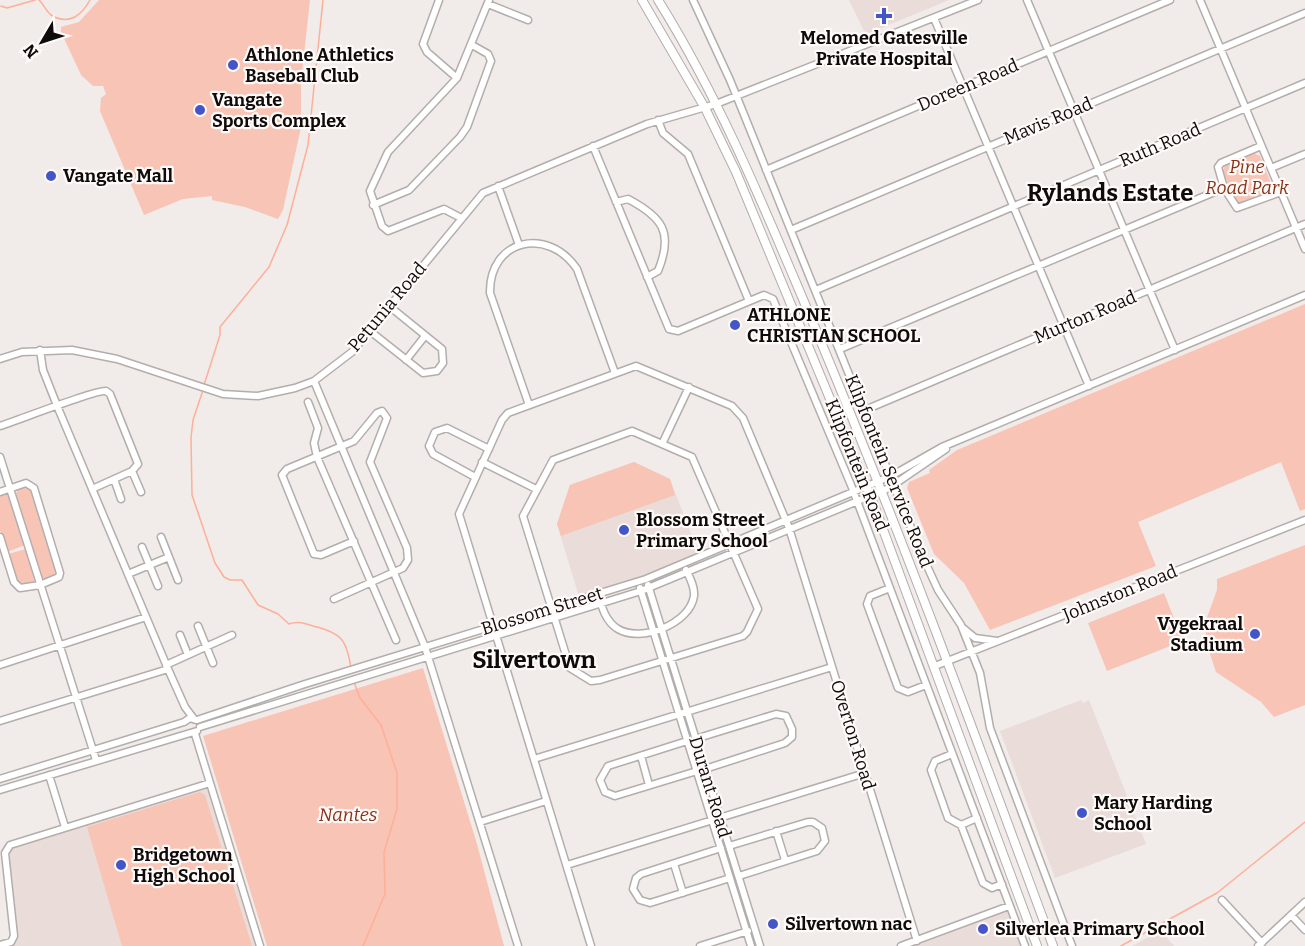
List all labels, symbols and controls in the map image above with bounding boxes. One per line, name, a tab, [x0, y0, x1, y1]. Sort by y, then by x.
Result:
marker: Melomed Gatesville Private Hospital	[875, 7, 893, 25]
north arrow	[12, 12, 72, 72]
place label: Melomed Gatesville Private Hospital	[800, 27, 968, 70]
text: N	[19, 40, 42, 62]
place label: Athlone Athletics Baseball Club	[245, 44, 394, 87]
street label: Doreen Road	[914, 54, 1022, 116]
marker: Athlone Athletics Baseball Club	[226, 58, 240, 72]
place label: Vangate Sports Complex	[212, 89, 347, 132]
street label: Mavis Road	[1000, 92, 1096, 150]
marker: Vangate Sports Complex	[193, 103, 207, 117]
street label: Ruth Road	[1116, 118, 1204, 172]
park label: Pine Road Park	[1205, 156, 1289, 199]
place label: Vangate Mall	[63, 165, 173, 187]
marker: Vangate Mall	[44, 169, 58, 183]
district label: Rylands Estate	[1027, 179, 1193, 207]
street label: Petunia Road	[343, 257, 431, 356]
street label: Murton Road	[1030, 285, 1140, 348]
place label: ATHLONE CHRISTIAN SCHOOL	[747, 304, 920, 347]
marker: ATHLONE CHRISTIAN SCHOOL	[728, 318, 742, 332]
street label: Klipfontein Service Road	[840, 371, 938, 571]
street label: Klipfontein Road	[820, 396, 894, 535]
place label: Blossom Street Primary School	[636, 509, 768, 552]
marker: Blossom Street Primary School	[617, 523, 631, 537]
street label: Johnston Road	[1059, 560, 1181, 626]
street label: Blossom Street	[479, 582, 606, 640]
place label: Vygekraal Stadium	[1157, 613, 1243, 656]
marker: Vygekraal Stadium	[1248, 627, 1262, 641]
district label: Silvertown	[472, 646, 596, 674]
street label: Overton Road	[826, 677, 880, 793]
street label: Durant Road	[684, 734, 736, 841]
place label: Mary Harding School	[1094, 792, 1213, 835]
park label: Nantes	[319, 804, 378, 826]
marker: Mary Harding School	[1075, 806, 1089, 820]
place label: Bridgetown High School	[133, 844, 236, 887]
marker: Bridgetown High School	[114, 858, 128, 872]
place label: Silvertown nac	[785, 913, 912, 935]
marker: Silvertown nac	[766, 917, 780, 931]
place label: Silverlea Primary School	[995, 918, 1205, 940]
marker: Silverlea Primary School	[976, 922, 990, 936]

